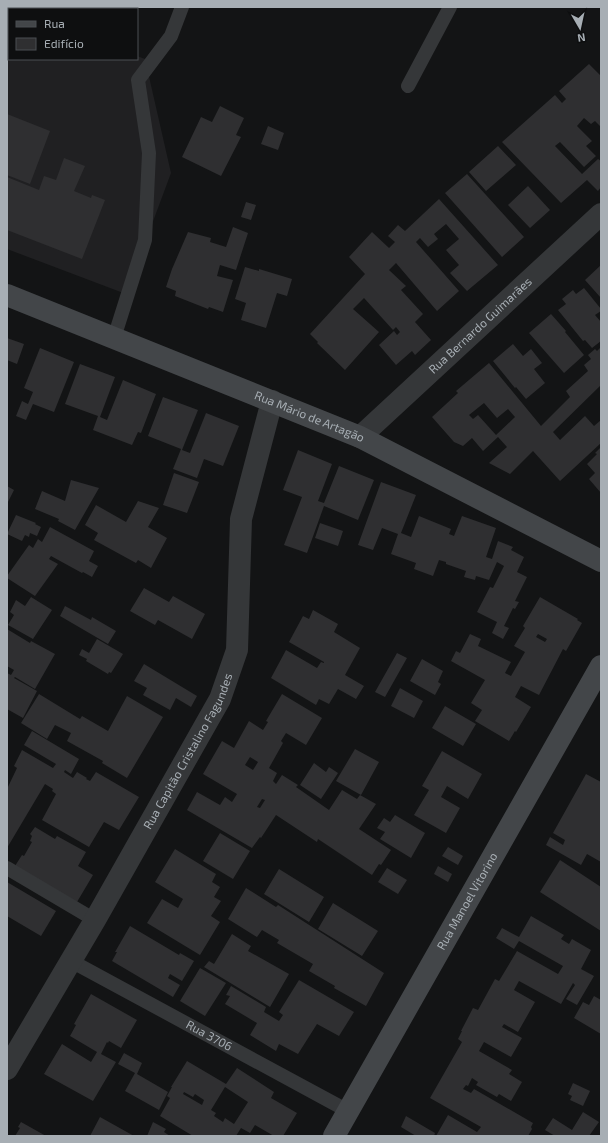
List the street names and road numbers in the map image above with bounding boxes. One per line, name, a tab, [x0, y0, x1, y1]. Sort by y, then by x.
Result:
street label: Rua Bernardo Guimarães	[425, 274, 534, 376]
street label: Rua Mário de Artagão	[253, 387, 367, 444]
street label: Rua Capitão Cristalino Fagundes	[140, 671, 234, 831]
street label: Rua Manoel Vitorino	[433, 849, 500, 952]
street label: Rua 3706	[184, 1017, 235, 1053]

